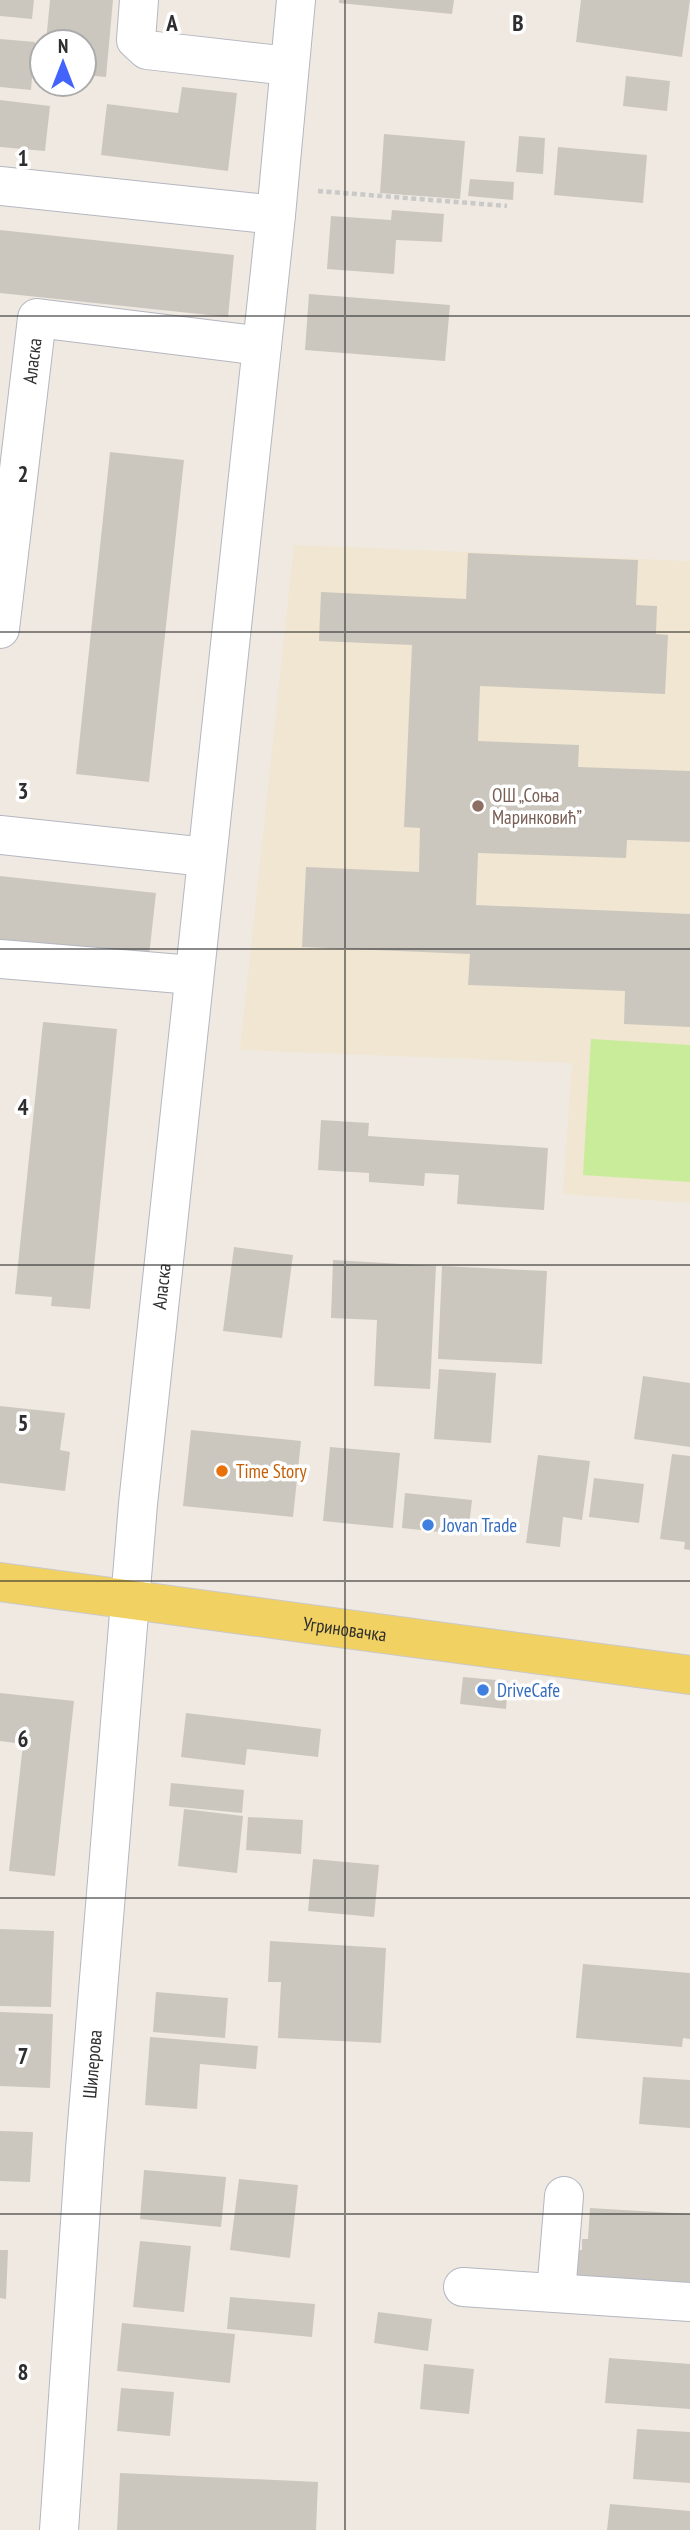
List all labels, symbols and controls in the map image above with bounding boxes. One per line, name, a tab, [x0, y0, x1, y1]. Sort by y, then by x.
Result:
text: A	[165, 8, 178, 37]
text: B	[512, 8, 524, 37]
north arrow	[28, 28, 98, 98]
text: N	[58, 34, 68, 58]
text: 1	[18, 143, 29, 172]
street label: Аласка	[17, 337, 47, 385]
text: 2	[18, 459, 29, 488]
text: 3	[18, 776, 29, 805]
place label: ОШ „Соња Маринковић”	[492, 783, 582, 829]
marker: ОШ „Соња Маринковић”	[470, 798, 486, 814]
text: 4	[18, 1092, 29, 1121]
street label: Аласка	[147, 1262, 176, 1310]
text: 5	[18, 1408, 29, 1437]
place label: Time Story	[236, 1459, 307, 1483]
marker: Time Story	[214, 1463, 230, 1479]
place label: Jovan Trade	[441, 1513, 517, 1537]
marker: Jovan Trade	[420, 1517, 436, 1533]
street label: Угриновачка	[301, 1611, 388, 1646]
place label: DriveCafe	[497, 1678, 560, 1702]
marker: DriveCafe	[475, 1682, 491, 1698]
text: 6	[18, 1724, 29, 1753]
street label: Шилерова	[77, 2029, 107, 2100]
text: 7	[18, 2041, 29, 2070]
text: 8	[18, 2357, 29, 2386]

